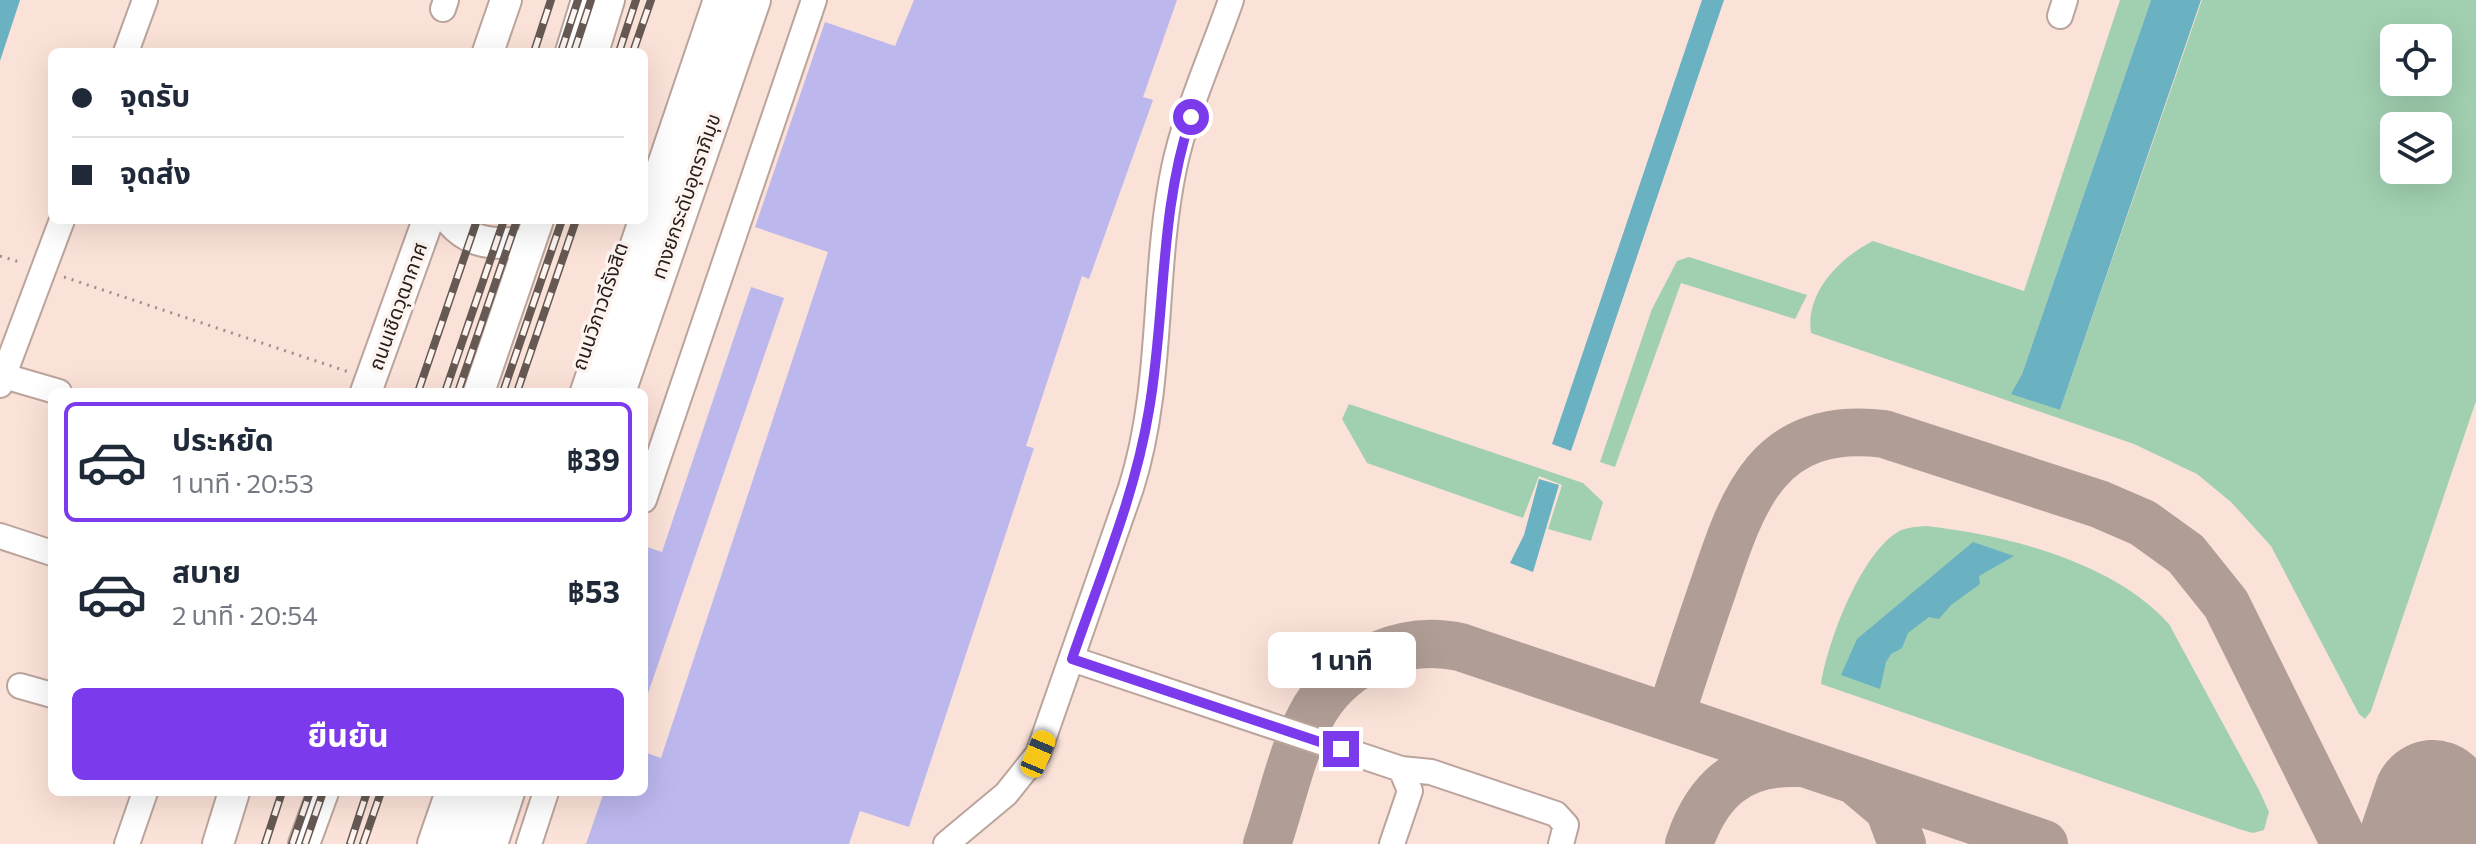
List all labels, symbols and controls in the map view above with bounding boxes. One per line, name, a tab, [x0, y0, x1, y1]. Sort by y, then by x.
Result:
map controls	[2380, 24, 2452, 184]
button: locate	[2380, 24, 2452, 96]
text: จุดรับ	[120, 76, 190, 113]
route start	[1173, 99, 1209, 135]
street label: ทางยกระดับอุตราภิมุข	[645, 110, 725, 282]
button: layers	[2380, 112, 2452, 184]
text: จุดส่ง	[120, 153, 191, 190]
street label: ถนนเชิดวุฒากาศ	[363, 239, 432, 374]
street label: ถนนวิภาวดีรังสิต	[566, 239, 632, 373]
text: ประหยัด	[172, 420, 274, 457]
icon: car	[76, 426, 148, 498]
text: ฿39	[567, 440, 620, 477]
text: 1 นาที · 20:53	[172, 467, 314, 498]
text: สบาย	[172, 552, 241, 589]
icon: car	[76, 558, 148, 630]
text: ฿53	[568, 572, 620, 609]
text: 2 นาที · 20:54	[172, 599, 318, 630]
callout: 1 นาที	[1267, 633, 1415, 689]
text: 1 นาที	[1311, 644, 1373, 675]
button: ยืนยัน	[72, 688, 624, 780]
car	[1018, 727, 1058, 781]
route end	[1323, 731, 1359, 767]

